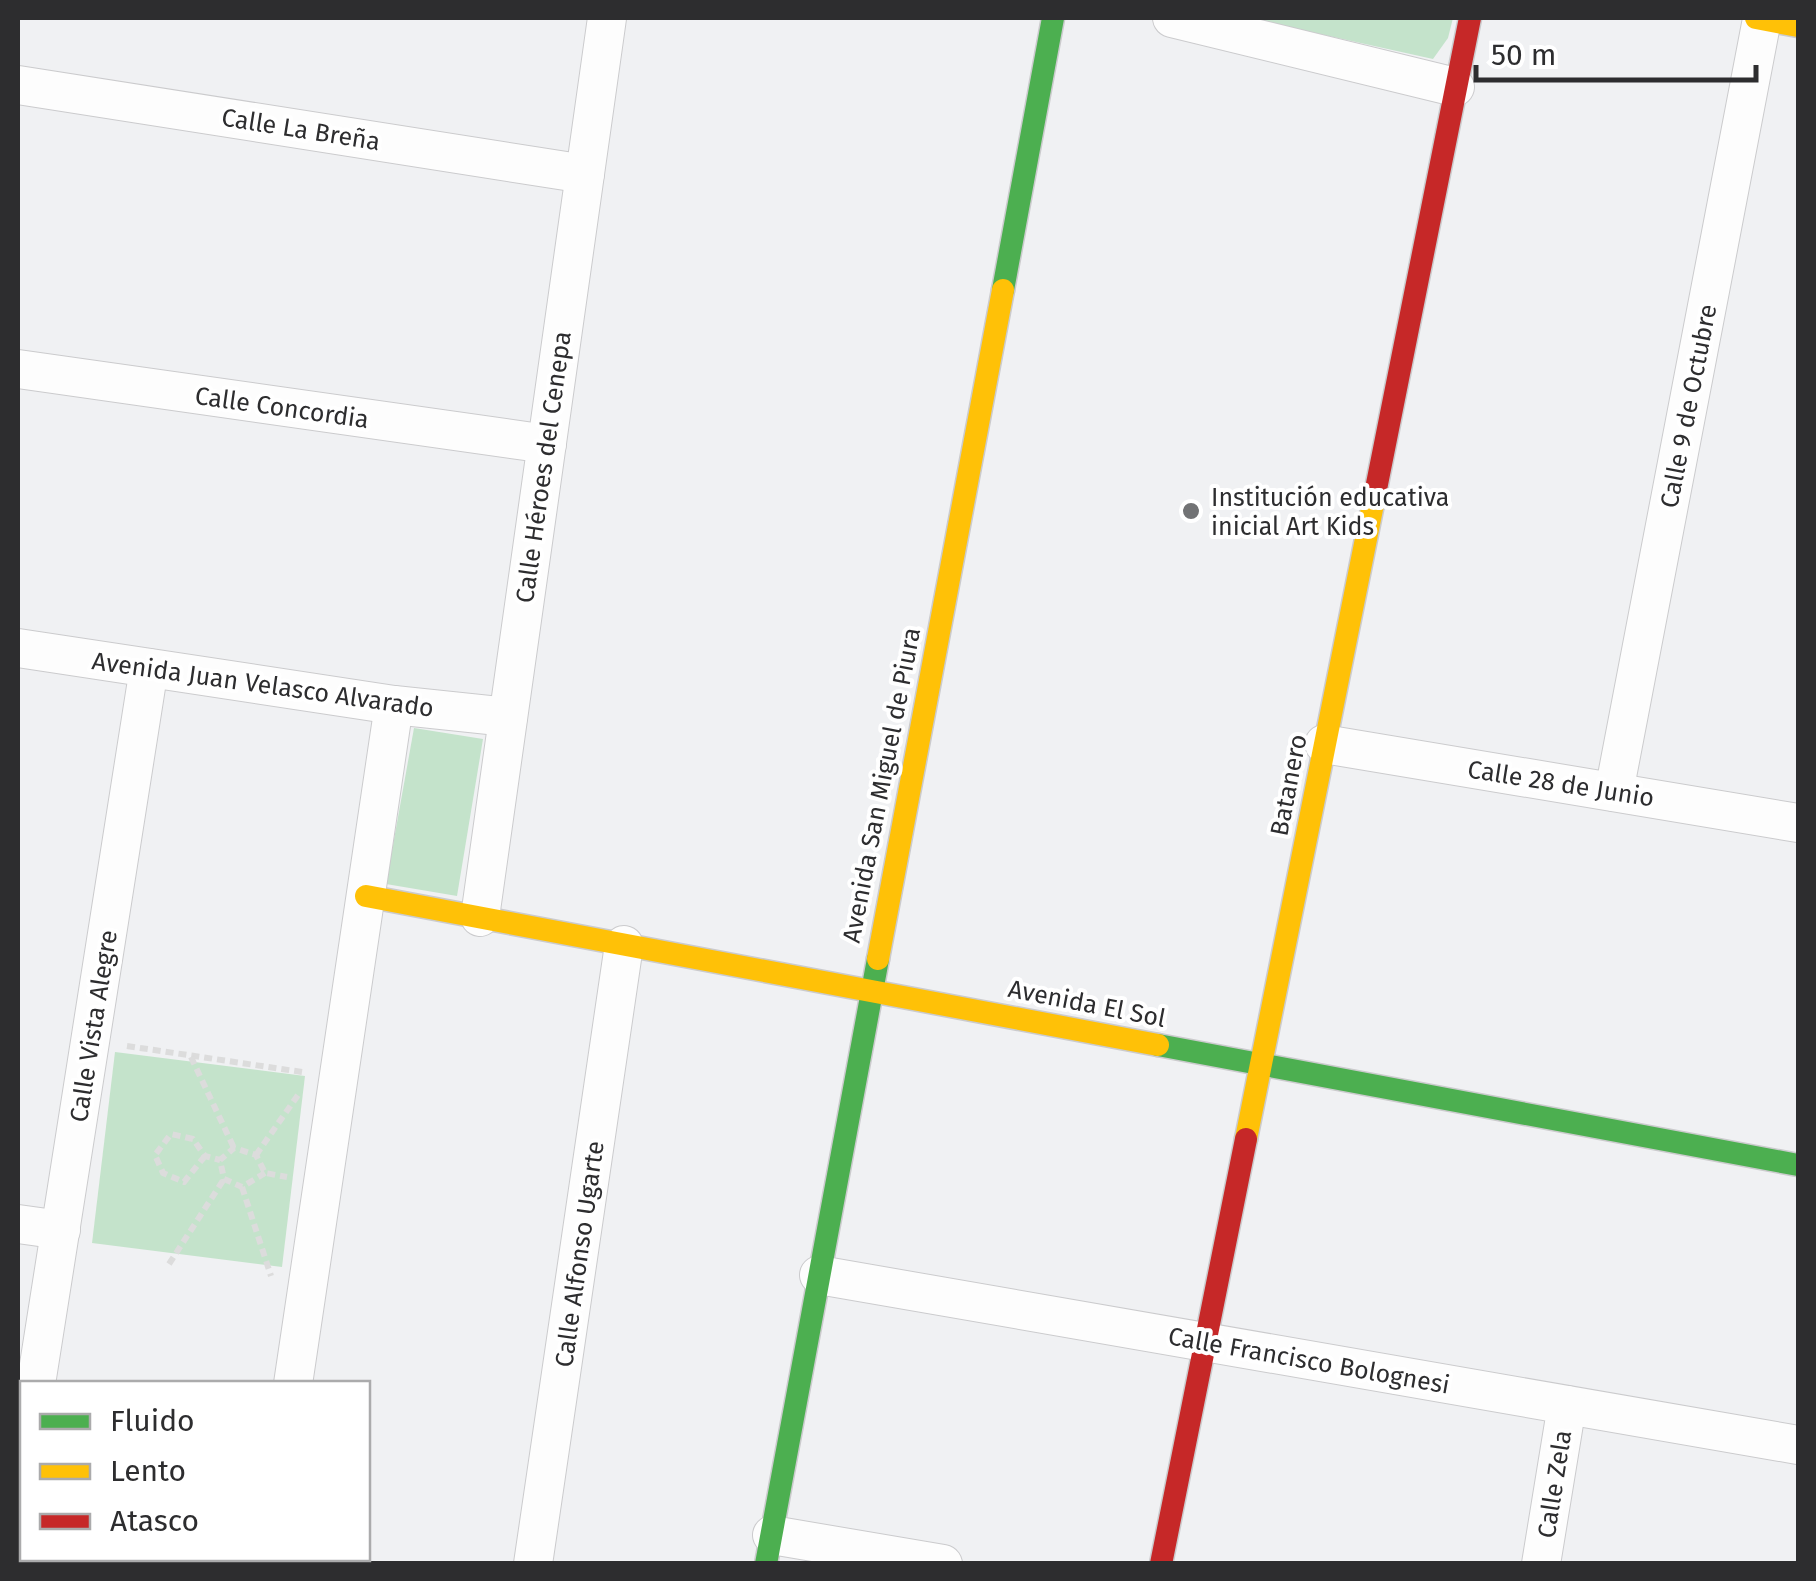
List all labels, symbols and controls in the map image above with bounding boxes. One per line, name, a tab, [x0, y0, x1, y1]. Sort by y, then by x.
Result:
scale bar	[1476, 20, 1756, 82]
text: 50 m	[1491, 37, 1556, 73]
street label: Calle La Breña	[219, 103, 382, 157]
street label: Calle 9 de Octubre	[1655, 302, 1723, 511]
street label: Calle Héroes del Cenepa	[510, 329, 578, 605]
street label: Calle Concordia	[193, 381, 371, 435]
place label: Institución educativa inicial Art Kids	[1211, 483, 1449, 542]
marker: Institución educativa inicial Art Kids	[1180, 500, 1202, 522]
street label: Avenida San Miguel de Piura	[837, 625, 927, 945]
street label: Avenida Juan Velasco Alvarado	[90, 646, 436, 724]
street label: Batanero	[1264, 732, 1314, 839]
street label: Calle 28 de Junio	[1465, 754, 1656, 814]
street label: Calle Vista Alegre	[64, 928, 124, 1124]
street label: Avenida El Sol	[1006, 974, 1168, 1034]
street label: Calle Alfonso Ugarte	[549, 1139, 611, 1369]
street label: Calle Francisco Bolognesi	[1166, 1321, 1452, 1401]
legend	[20, 1381, 370, 1561]
text: Fluido	[110, 1403, 195, 1439]
street label: Calle Zela	[1532, 1428, 1578, 1540]
text: Lento	[110, 1453, 186, 1489]
text: Atasco	[110, 1503, 199, 1539]

